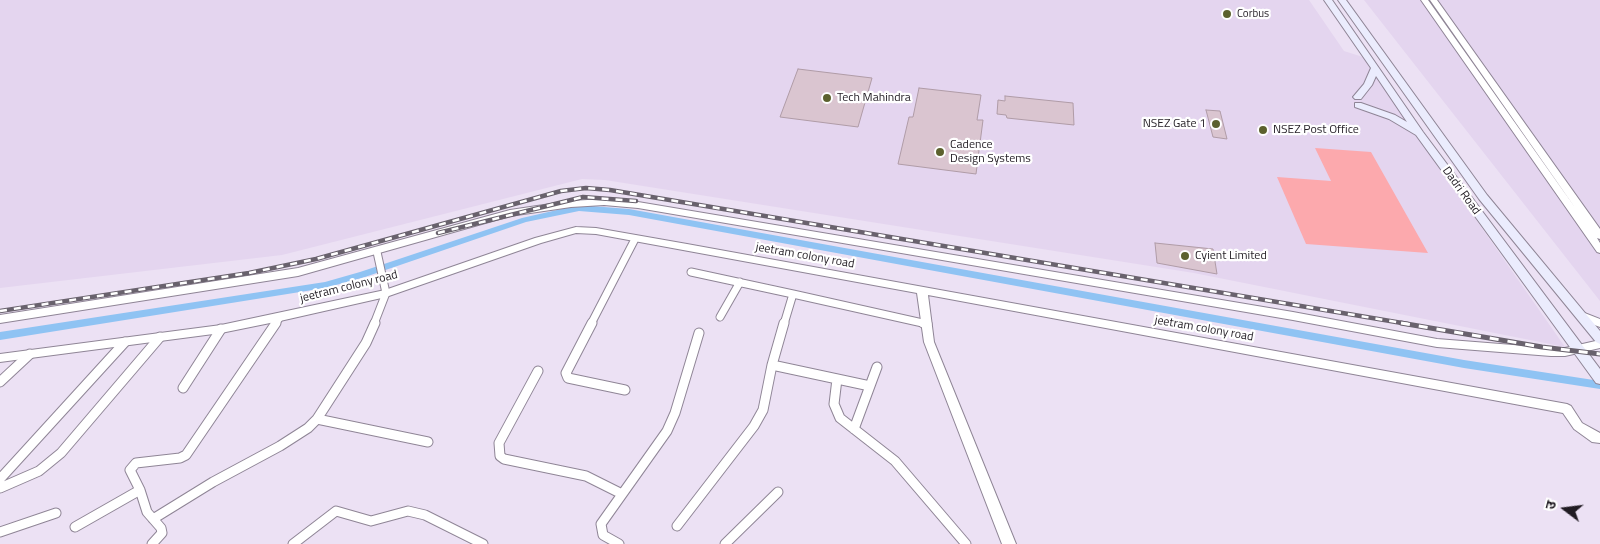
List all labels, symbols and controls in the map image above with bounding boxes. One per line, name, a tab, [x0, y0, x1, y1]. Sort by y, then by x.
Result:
place label: Corbus	[1237, 7, 1269, 21]
marker: Corbus	[1221, 8, 1233, 20]
place label: Tech Mahindra	[837, 91, 911, 105]
marker: Tech Mahindra	[821, 92, 833, 104]
place label: NSEZ Gate 1	[1143, 117, 1206, 131]
marker: NSEZ Gate 1	[1210, 118, 1222, 130]
place label: NSEZ Post Office	[1273, 123, 1359, 137]
marker: NSEZ Post Office	[1257, 124, 1269, 136]
place label: Cadence Design Systems	[950, 138, 1031, 166]
marker: Cadence Design Systems	[934, 146, 946, 158]
street label: Dadri Road	[1439, 164, 1483, 218]
street label: jeetram colony road	[755, 240, 855, 272]
place label: Cyient Limited	[1195, 249, 1267, 263]
marker: Cyient Limited	[1179, 250, 1191, 262]
street label: jeetram colony road	[299, 268, 399, 306]
street label: jeetram colony road	[1154, 313, 1254, 345]
north arrow	[1540, 484, 1590, 534]
text: उ	[1539, 498, 1561, 512]

